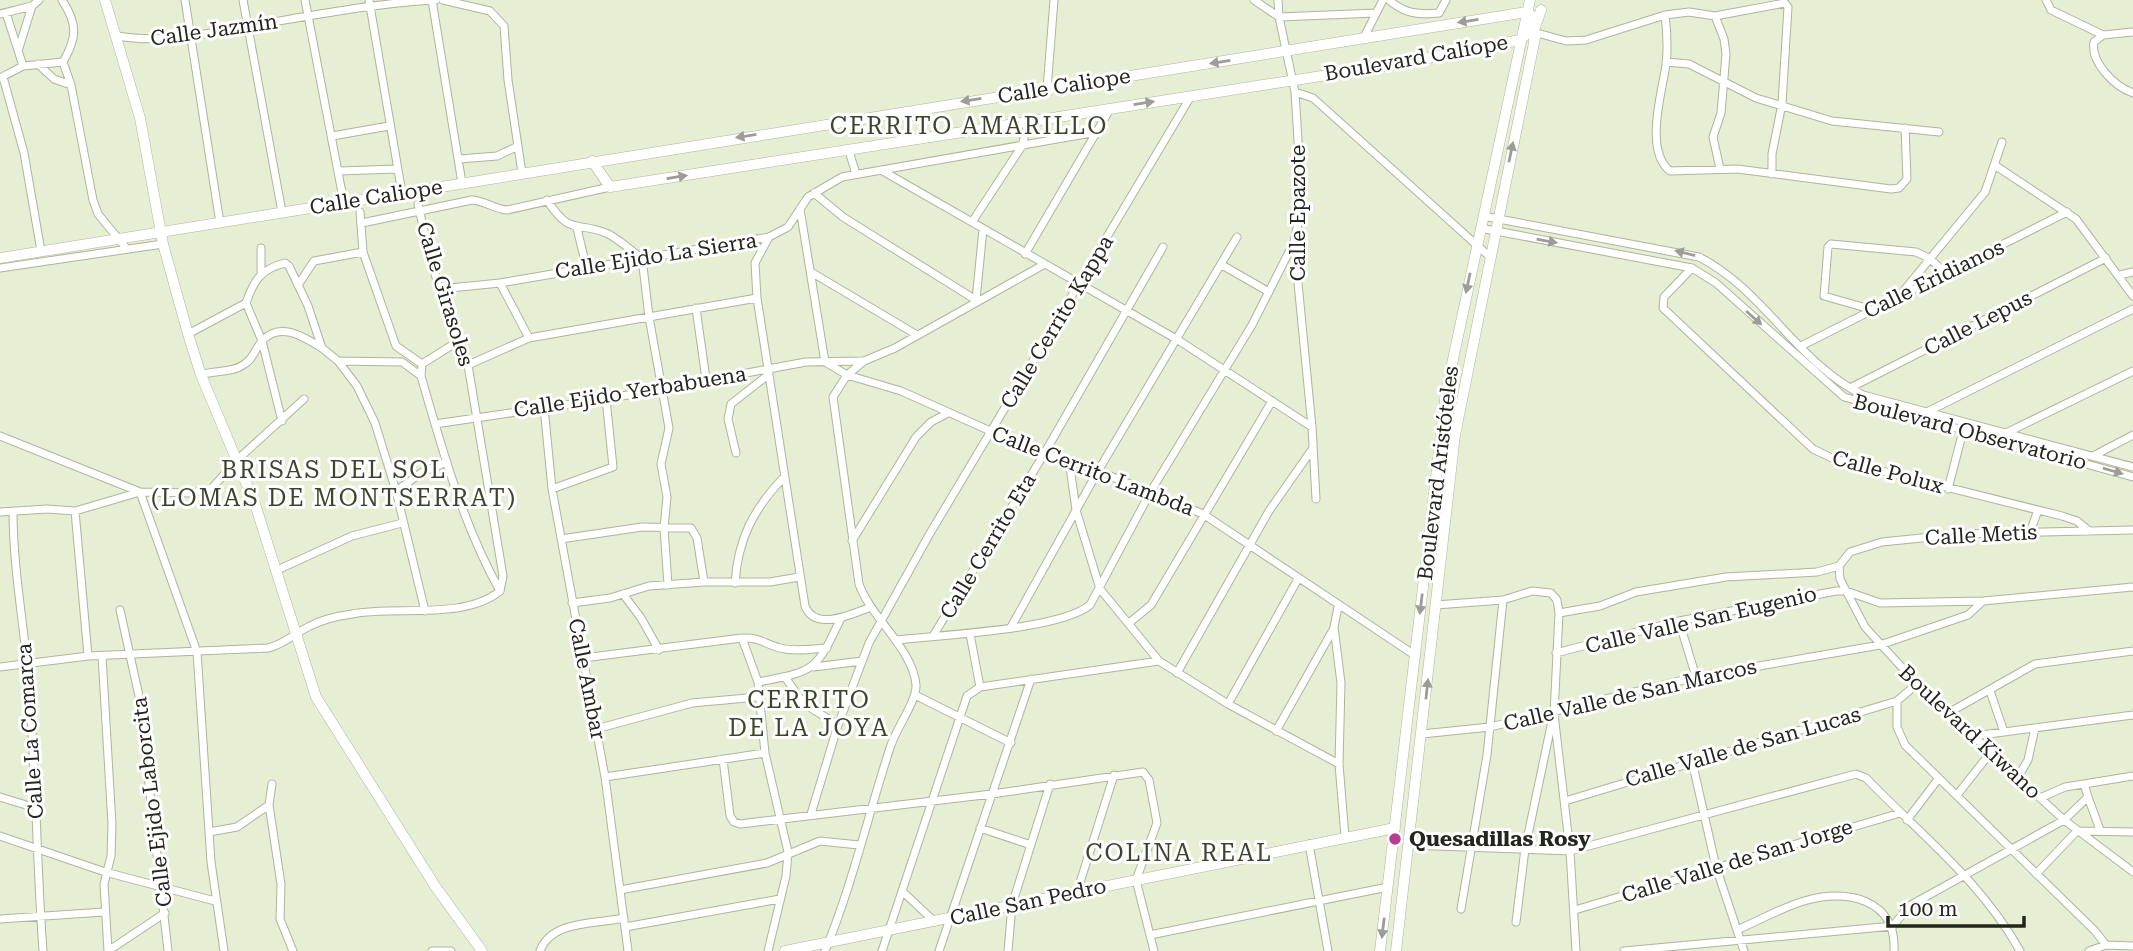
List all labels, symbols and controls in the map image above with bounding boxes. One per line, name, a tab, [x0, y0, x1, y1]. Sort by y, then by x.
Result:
street label: Calle Jazmín	[149, 9, 280, 51]
one-way arrow	[1457, 16, 1479, 27]
street label: Boulevard Calíope	[1322, 30, 1510, 86]
one-way arrow	[1209, 57, 1231, 68]
street label: Calle Caliope	[996, 64, 1132, 108]
one-way arrow	[960, 95, 982, 106]
one-way arrow	[1133, 97, 1155, 108]
district label: CERRITO AMARILLO	[830, 112, 1108, 140]
one-way arrow	[735, 131, 757, 142]
one-way arrow	[1506, 141, 1517, 163]
street label: Calle Epazote	[1286, 145, 1310, 281]
one-way arrow	[666, 171, 688, 182]
street label: Calle Caliope	[308, 175, 444, 219]
street label: Calle Girasoles	[412, 219, 478, 369]
street label: Calle Ejido La Sierra	[553, 228, 759, 284]
street label: Calle Cerrito Kappa	[996, 231, 1119, 413]
one-way arrow	[1536, 235, 1558, 246]
street label: Calle Eridianos	[1860, 235, 2008, 323]
one-way arrow	[1674, 247, 1696, 258]
one-way arrow	[1463, 272, 1474, 294]
street label: Calle Lepus	[1920, 286, 2036, 360]
one-way arrow	[1746, 309, 1763, 325]
street label: Calle Ejido Yerbabuena	[512, 362, 749, 422]
street label: Boulevard Aristóteles	[1413, 364, 1463, 582]
street label: Boulevard Observatorio	[1851, 389, 2089, 475]
street label: Calle Cerrito Lambda	[989, 421, 1198, 521]
street label: Calle Polux	[1830, 446, 1946, 498]
district label: BRISAS DEL SOL (LOMAS DE MONTSERRAT)	[151, 456, 517, 512]
one-way arrow	[2102, 466, 2124, 477]
street label: Calle Cerrito Eta	[935, 468, 1041, 623]
street label: Calle Metis	[1924, 520, 2038, 550]
street label: Calle Valle San Eugenio	[1583, 582, 1819, 658]
one-way arrow	[1416, 594, 1427, 616]
street label: Calle Ambar	[563, 616, 611, 742]
street label: Calle La Comarca	[12, 642, 48, 820]
street label: Calle Valle de San Marcos	[1501, 654, 1759, 736]
street label: Boulevard Kiwano	[1894, 660, 2046, 804]
one-way arrow	[1422, 677, 1433, 699]
district label: CERRITO DE LA JOYA	[728, 686, 890, 742]
street label: Calle Ejido Laborcita	[127, 695, 177, 908]
street label: Calle Valle de San Lucas	[1623, 702, 1863, 792]
street label: Calle Valle de San Jorge	[1619, 814, 1855, 908]
place label: Quesadillas Rosy	[1409, 827, 1591, 851]
marker: Quesadillas Rosy	[1387, 831, 1403, 847]
district label: COLINA REAL	[1085, 839, 1273, 867]
street label: Calle San Pedro	[948, 874, 1108, 930]
scale bar	[1888, 884, 2024, 928]
text: 100 m	[1898, 897, 1958, 921]
one-way arrow	[1377, 917, 1388, 939]

